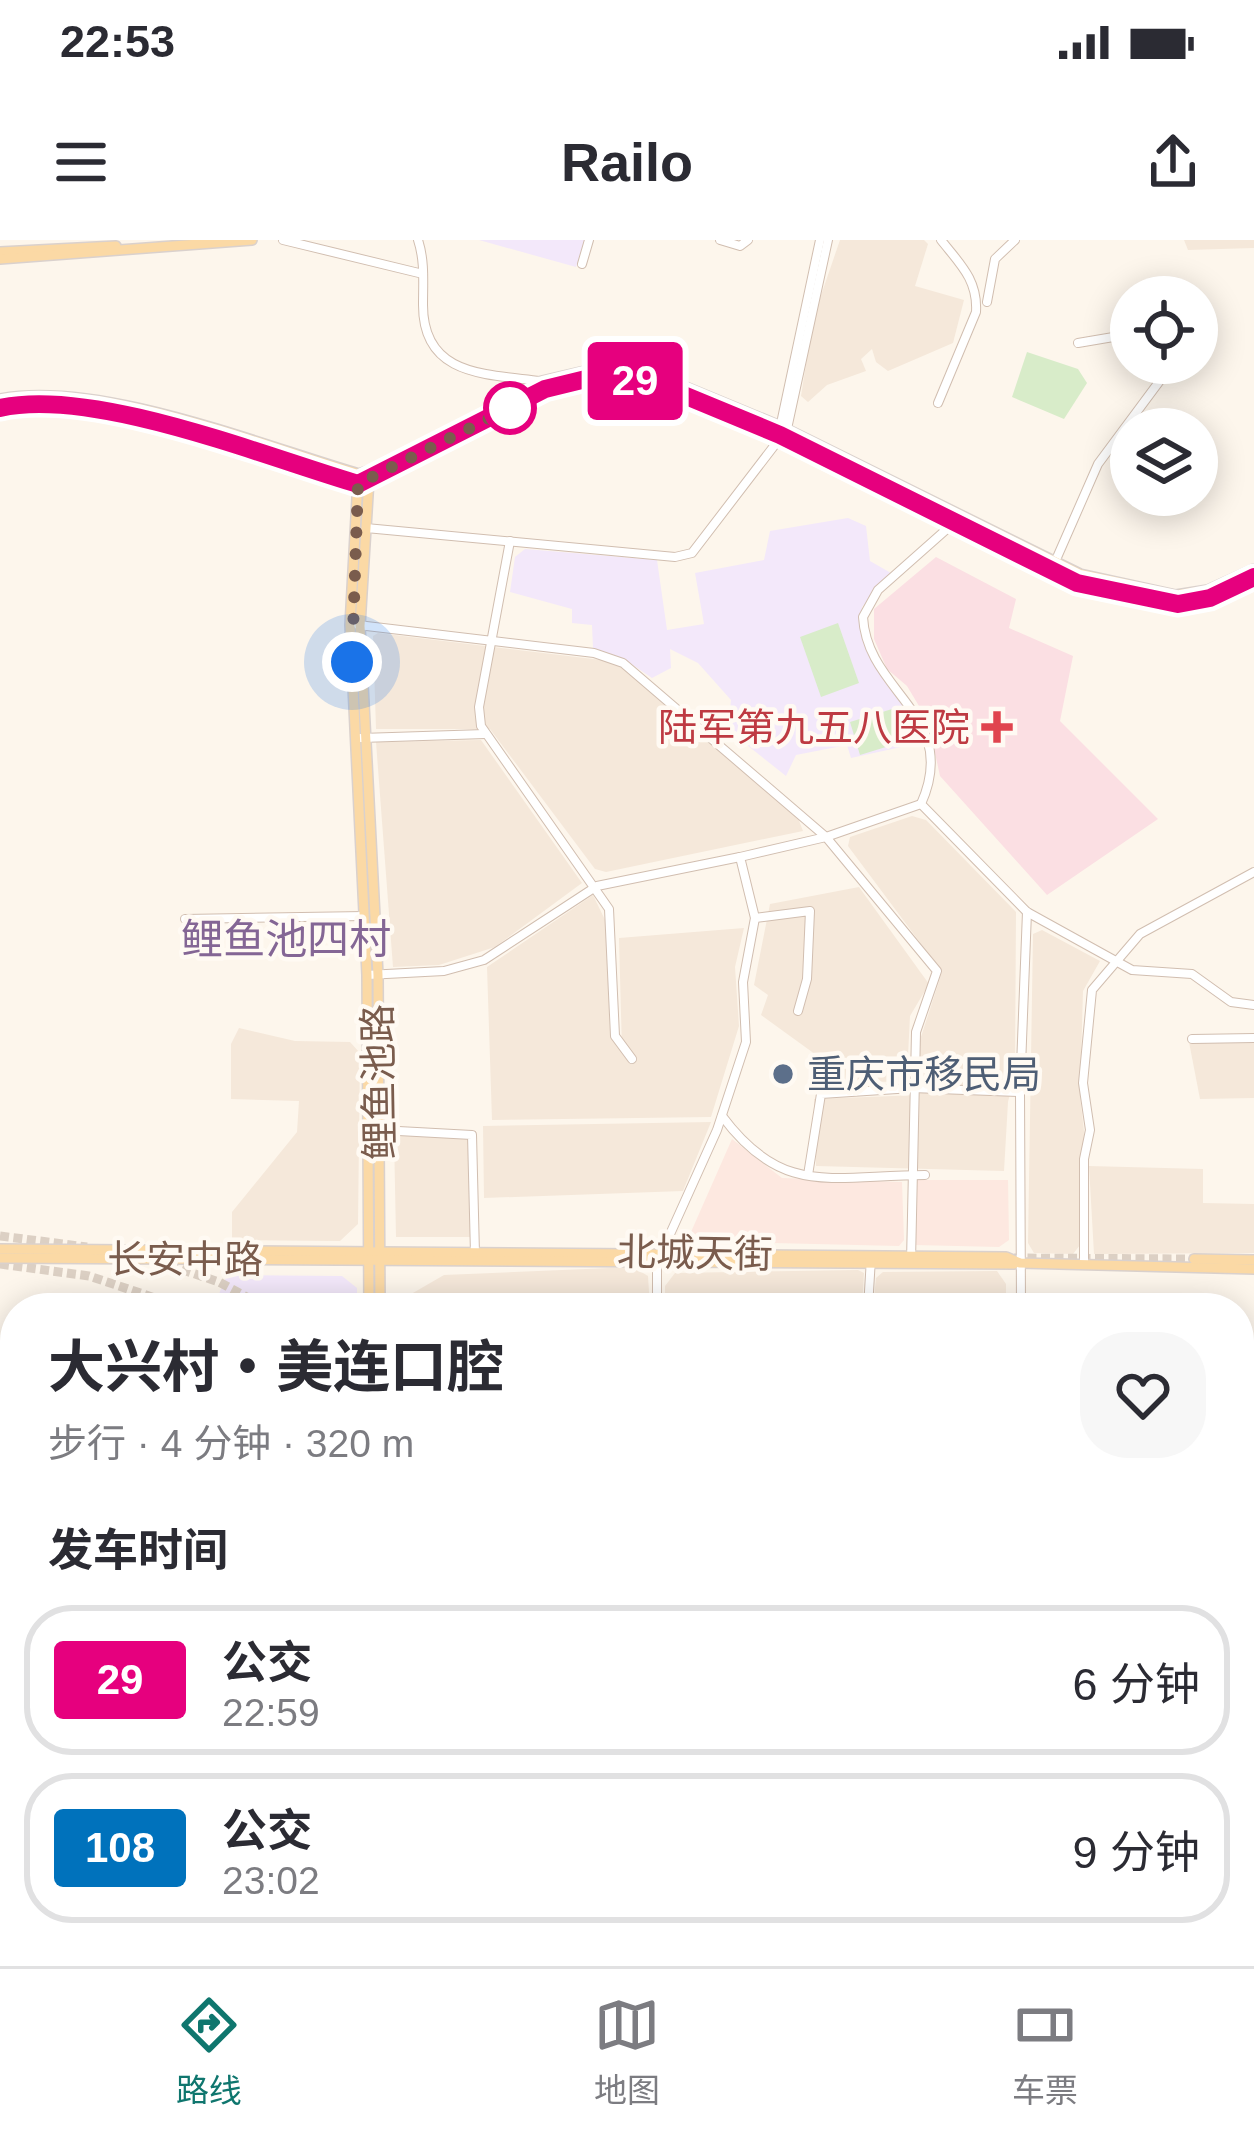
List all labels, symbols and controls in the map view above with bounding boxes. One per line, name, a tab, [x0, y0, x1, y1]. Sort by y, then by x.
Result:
text: 22:53	[60, 16, 175, 67]
icon: menu	[48, 129, 114, 195]
icon: share	[1140, 129, 1206, 195]
text: Railo	[561, 132, 693, 192]
map controls	[1110, 276, 1218, 516]
button: locate	[1110, 276, 1218, 384]
line badge: 29	[581, 342, 689, 420]
text: 29	[612, 357, 658, 404]
unlabelled marker	[485, 383, 535, 433]
button: layers	[1110, 408, 1218, 516]
your location	[322, 632, 382, 692]
place label: 陆军第九五八医院	[658, 706, 970, 749]
marker: 陆军第九五八医院	[981, 711, 1013, 743]
district label: 鲤鱼池四村	[181, 916, 391, 963]
street label: 鲤鱼池路	[356, 1004, 402, 1160]
place label: 重庆市移民局	[807, 1053, 1041, 1096]
marker: 重庆市移民局	[770, 1061, 796, 1087]
street label: 北城天街	[617, 1230, 773, 1276]
street label: 长安中路	[107, 1238, 263, 1281]
button: heart	[1080, 1332, 1206, 1458]
text: 大兴村‧美连口腔	[48, 1335, 504, 1399]
text: 步行 · 4 分钟 · 320 m	[48, 1422, 414, 1465]
text: 发车时间	[48, 1525, 228, 1576]
text: 公交	[222, 1637, 312, 1688]
text: 29	[97, 1656, 143, 1703]
text: 6 分钟	[1072, 1659, 1200, 1710]
text: 22:59	[222, 1691, 320, 1734]
text: 公交	[222, 1805, 312, 1856]
text: 108	[85, 1824, 155, 1871]
text: 9 分钟	[1072, 1827, 1200, 1878]
text: 23:02	[222, 1859, 320, 1902]
tab: 路线	[176, 1992, 242, 2112]
tab: 地图	[594, 1992, 660, 2112]
tab: 车票	[1012, 1992, 1078, 2112]

